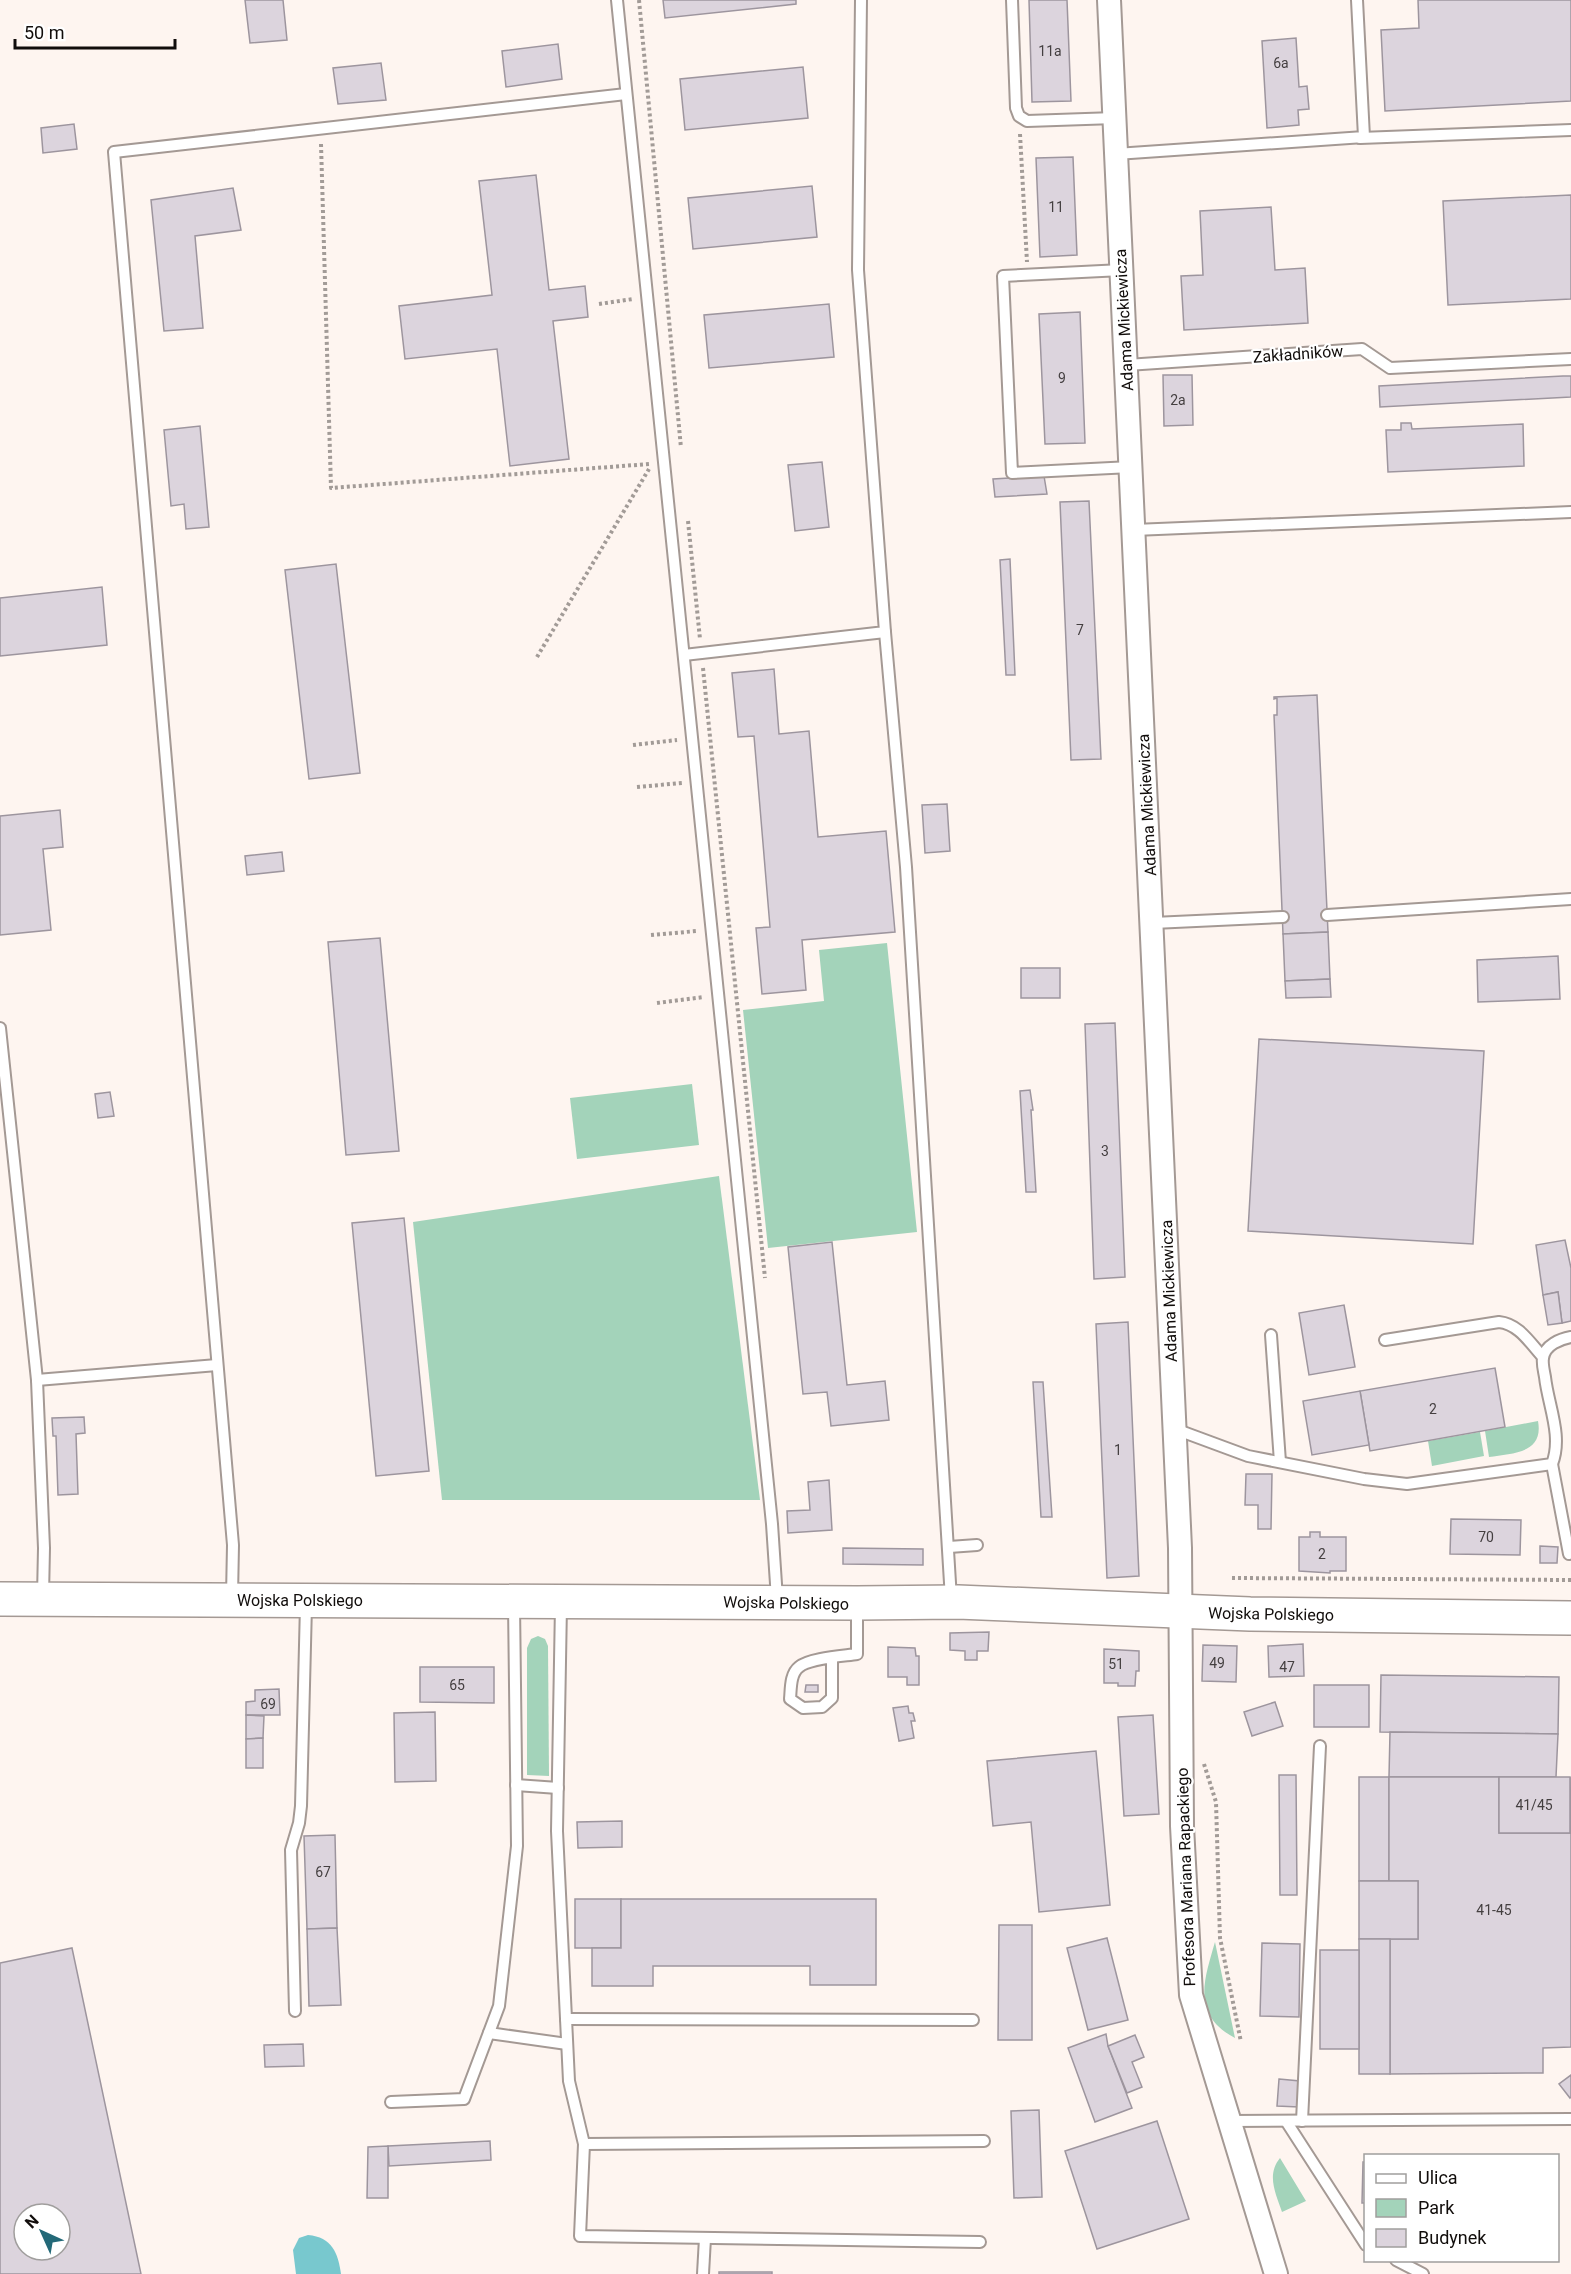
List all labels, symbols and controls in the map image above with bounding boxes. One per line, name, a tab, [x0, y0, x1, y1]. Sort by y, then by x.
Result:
scale bar	[15, 12, 176, 50]
text: 50 m	[24, 22, 64, 43]
house number: 11a	[1038, 43, 1062, 59]
house number: 6a	[1273, 55, 1289, 71]
house number: 11	[1048, 199, 1064, 215]
street label: Adama Mickiewicza	[1111, 248, 1137, 392]
street label: Zakładników	[1252, 341, 1344, 367]
house number: 9	[1058, 370, 1066, 386]
house number: 2a	[1170, 392, 1186, 408]
house number: 7	[1076, 622, 1084, 638]
street label: Adama Mickiewicza	[1134, 733, 1160, 877]
house number: 3	[1101, 1143, 1109, 1159]
street label: Adama Mickiewicza	[1157, 1219, 1181, 1363]
house number: 2	[1429, 1401, 1437, 1417]
house number: 1	[1114, 1442, 1122, 1458]
house number: 70	[1478, 1529, 1494, 1545]
house number: 2	[1318, 1546, 1326, 1562]
street label: Wojska Polskiego	[237, 1591, 363, 1610]
street label: Wojska Polskiego	[723, 1592, 849, 1614]
street label: Wojska Polskiego	[1208, 1603, 1334, 1625]
house number: 49	[1209, 1655, 1225, 1671]
house number: 51	[1108, 1656, 1124, 1672]
house number: 47	[1279, 1659, 1295, 1675]
house number: 65	[449, 1677, 465, 1693]
house number: 69	[260, 1696, 276, 1712]
street label: Profesora Mariana Rapackiego	[1173, 1767, 1199, 1987]
house number: 41/45	[1515, 1797, 1553, 1813]
house number: 67	[315, 1864, 331, 1880]
house number: 41-45	[1476, 1902, 1512, 1918]
legend	[1364, 2154, 1559, 2262]
text: Ulica	[1418, 2167, 1458, 2188]
text: Park	[1418, 2197, 1455, 2218]
north arrow	[12, 2202, 72, 2262]
text: N	[21, 2211, 42, 2232]
text: Budynek	[1418, 2227, 1487, 2248]

